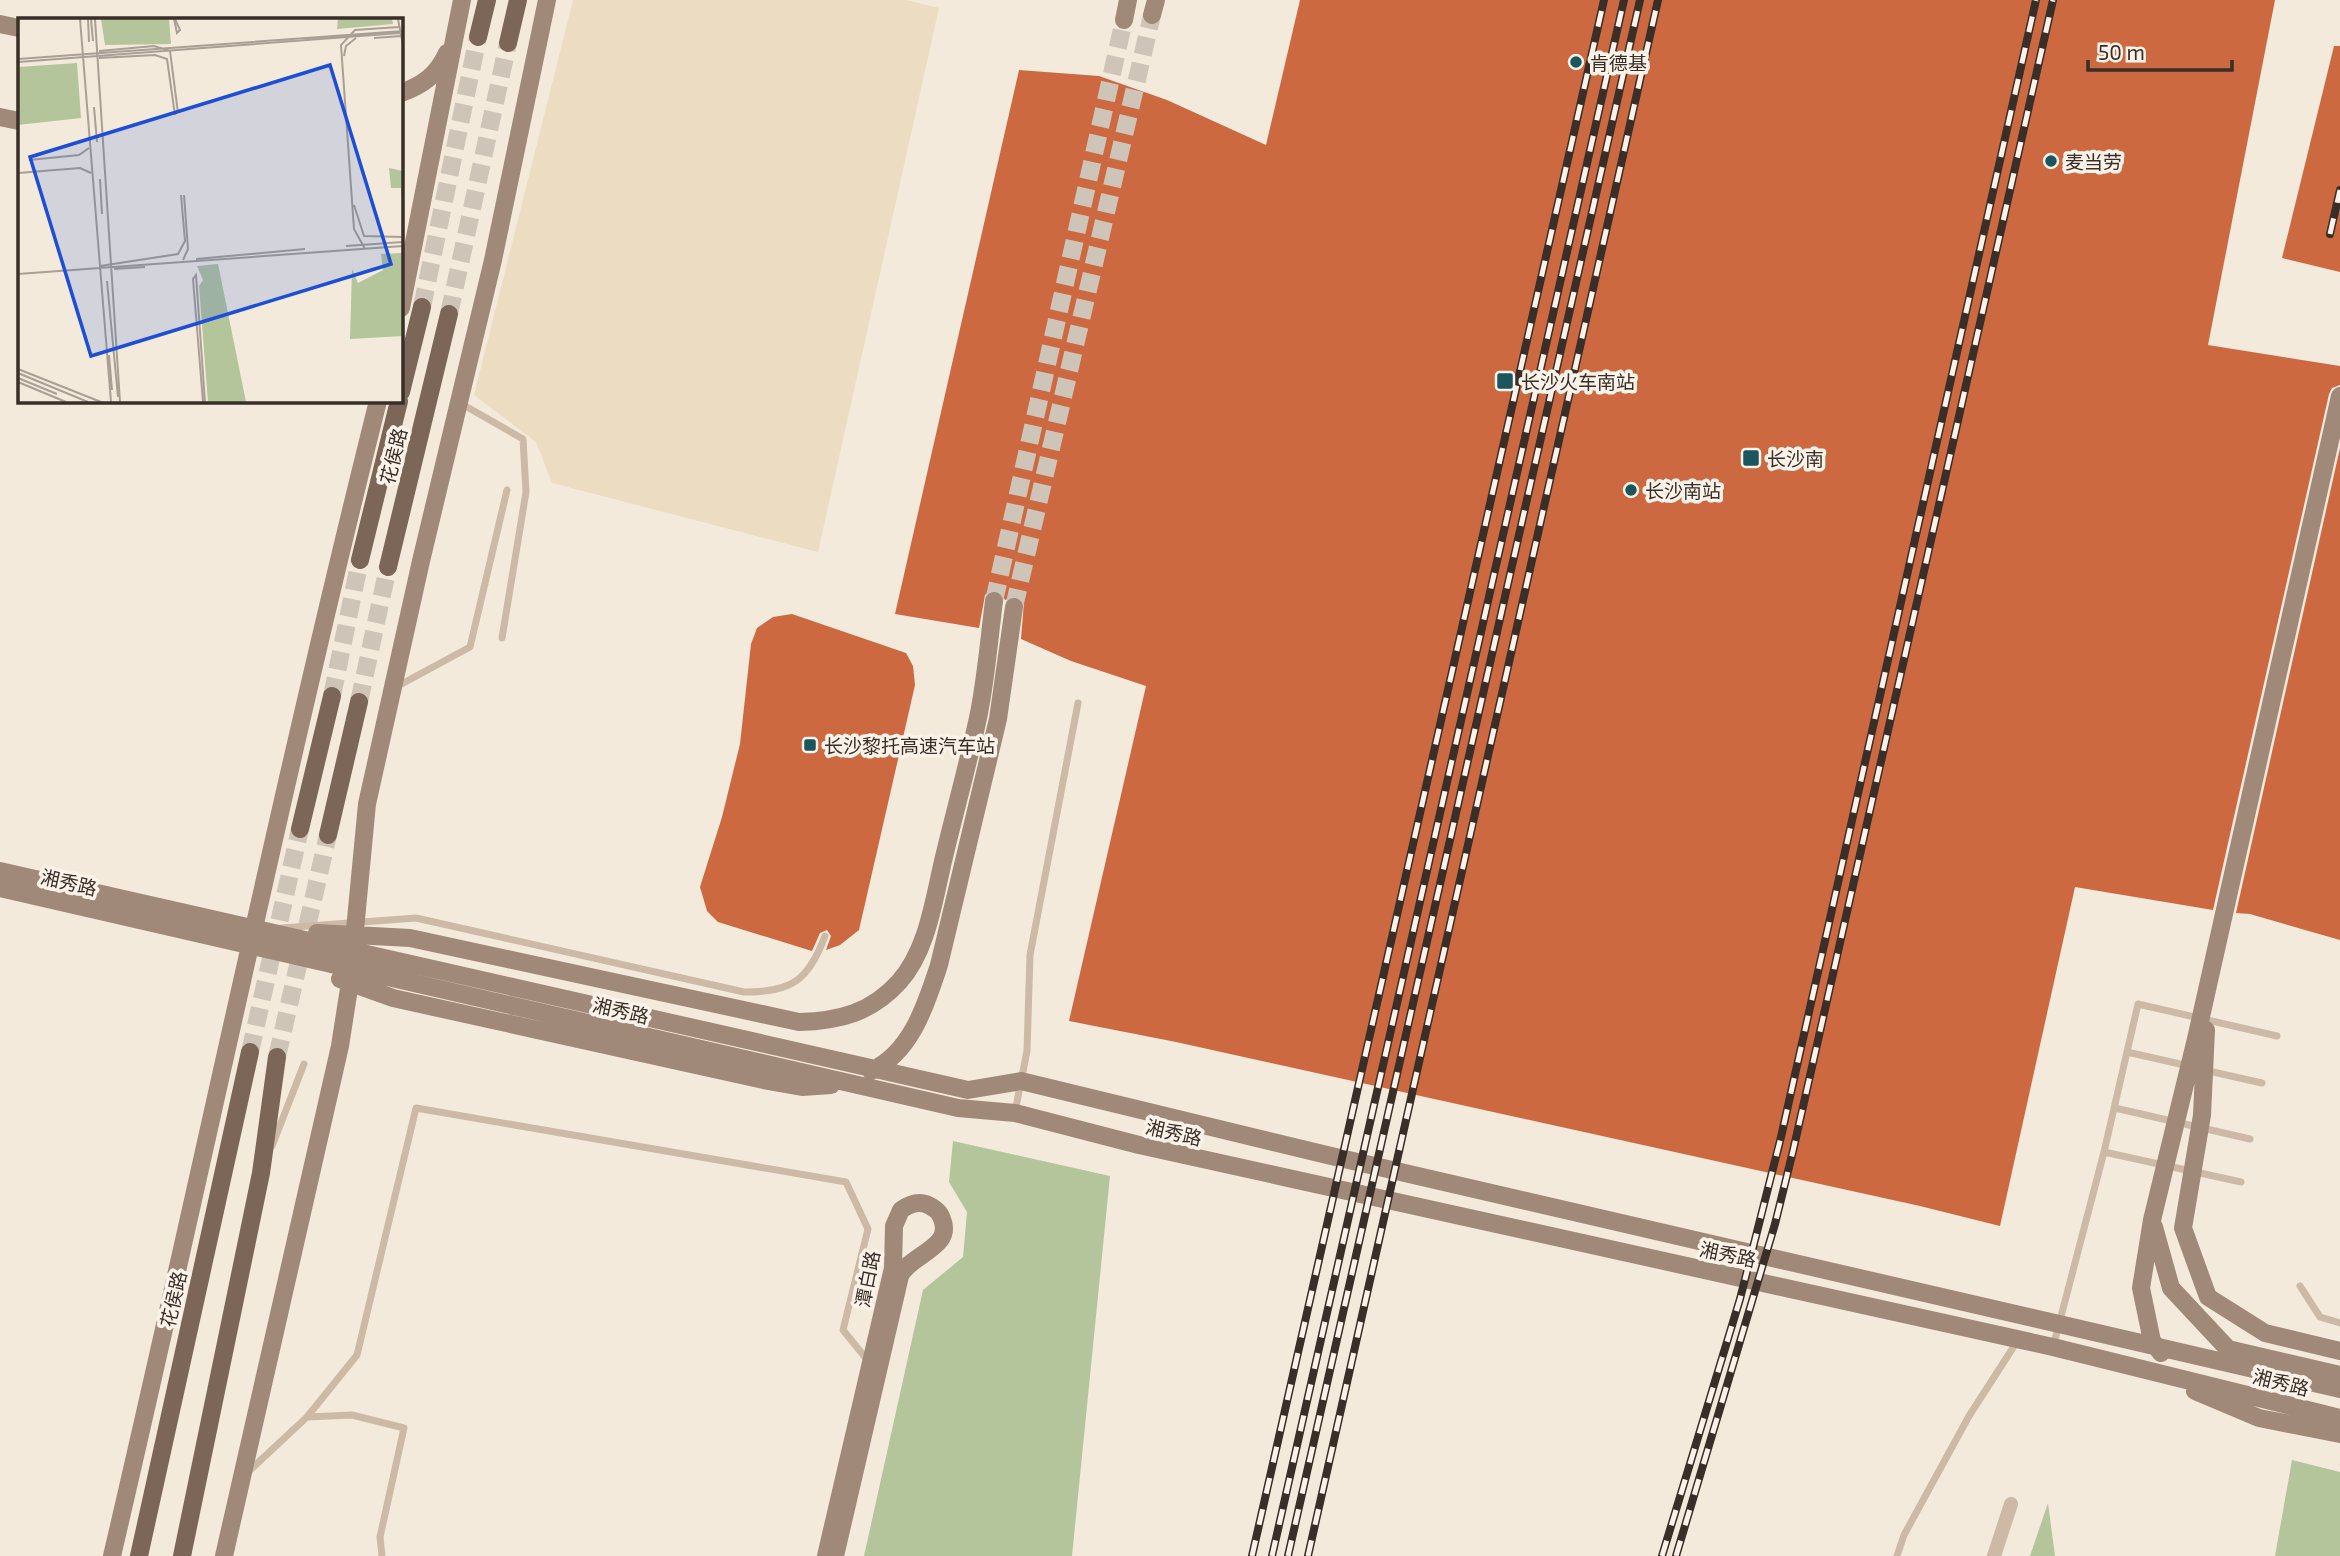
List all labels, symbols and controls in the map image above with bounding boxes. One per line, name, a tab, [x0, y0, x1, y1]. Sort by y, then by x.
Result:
inset map	[18, 18, 402, 402]
scale bar	[2088, 28, 2232, 72]
text: 50 m	[2098, 39, 2145, 64]
place label: 肯德基	[1590, 51, 1647, 74]
marker: 肯德基	[1568, 54, 1584, 70]
place label: 麦当劳	[2065, 150, 2122, 173]
marker: 麦当劳	[2043, 153, 2059, 169]
place label: 长沙火车南站	[1521, 370, 1635, 393]
marker: 长沙火车南站	[1495, 371, 1515, 391]
street label: 花侯路	[375, 426, 411, 486]
place label: 长沙南	[1767, 447, 1824, 470]
marker: 长沙南	[1741, 448, 1761, 468]
place label: 长沙南站	[1645, 479, 1721, 502]
marker: 长沙南站	[1623, 482, 1639, 498]
place label: 长沙黎托高速汽车站	[824, 734, 995, 757]
marker: 长沙黎托高速汽车站	[802, 737, 818, 753]
street label: 湘秀路	[39, 864, 99, 900]
street label: 湘秀路	[591, 992, 651, 1028]
street label: 湘秀路	[1144, 1114, 1204, 1150]
street label: 湘秀路	[1698, 1237, 1758, 1271]
street label: 潭白路	[850, 1249, 884, 1309]
street label: 花侯路	[155, 1269, 191, 1329]
street label: 湘秀路	[2251, 1364, 2311, 1400]

